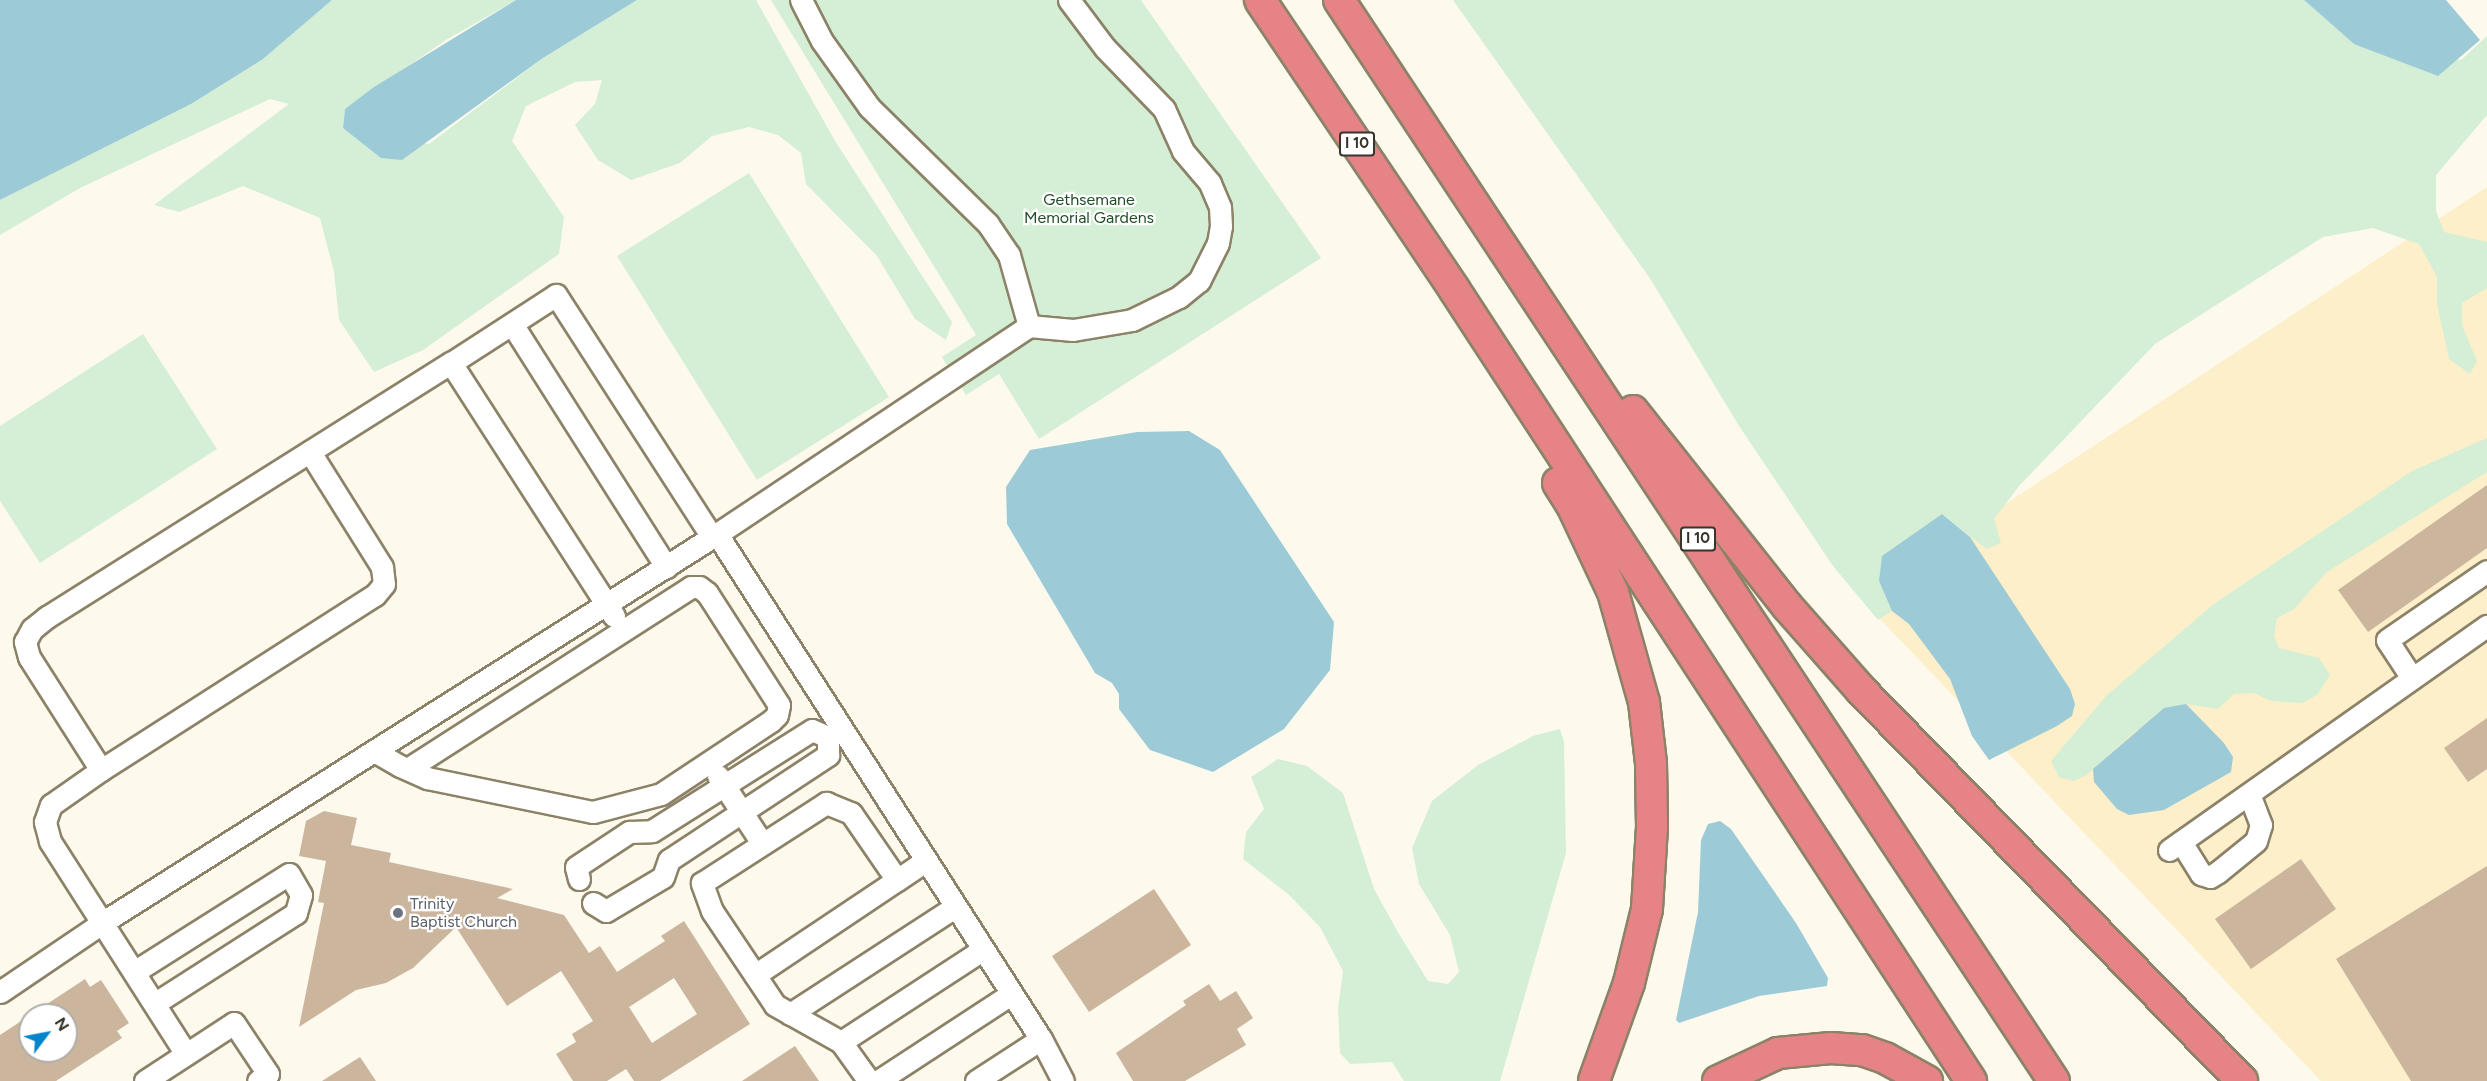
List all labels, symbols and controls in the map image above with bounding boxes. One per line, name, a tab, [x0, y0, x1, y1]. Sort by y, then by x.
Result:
road number: I 10	[1339, 132, 1375, 156]
park label: Gethsemane Memorial Gardens	[1024, 190, 1154, 228]
road number: I 10	[1680, 527, 1716, 551]
place label: Trinity Baptist Church	[410, 894, 517, 932]
marker: Trinity Baptist Church	[391, 906, 405, 920]
north arrow	[18, 1003, 78, 1063]
text: N	[51, 1014, 73, 1035]

